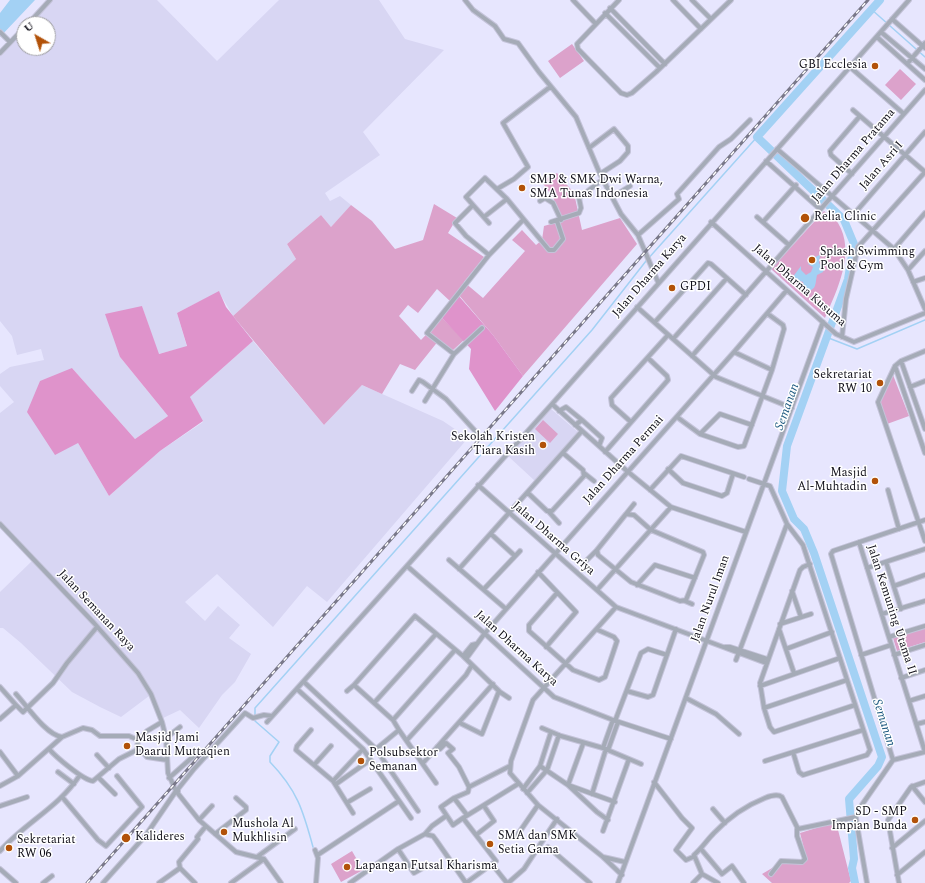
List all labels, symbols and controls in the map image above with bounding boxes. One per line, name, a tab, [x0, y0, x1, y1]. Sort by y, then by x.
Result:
north arrow	[16, 16, 56, 56]
text: U	[20, 18, 38, 37]
place label: GBI Ecclesia	[799, 59, 867, 73]
marker: GBI Ecclesia	[870, 61, 880, 71]
street label: Jalan Dharma Pratama	[809, 106, 899, 206]
street label: Jalan Asri I	[857, 139, 907, 193]
place label: SMP & SMK Dwi Warna, SMA Tunas Indonesia	[530, 174, 663, 202]
marker: SMP & SMK Dwi Warna, SMA Tunas Indonesia	[517, 183, 527, 193]
place label: Relia Clinic	[814, 211, 876, 225]
marker: Relia Clinic	[799, 212, 811, 224]
street label: Jalan Dharma Karya	[610, 231, 690, 321]
street label: Jalan Dharma Kusuma	[750, 242, 848, 330]
place label: Splash Swimming Pool & Gym	[820, 246, 915, 274]
marker: Splash Swimming Pool & Gym	[807, 255, 817, 265]
place label: GPDI	[680, 281, 711, 295]
marker: GPDI	[667, 283, 677, 293]
place label: Sekretariat RW 10	[814, 369, 872, 397]
marker: Sekretariat RW 10	[875, 378, 885, 388]
water label: Semanan	[772, 381, 804, 433]
street label: Jalan Dharma Permai	[581, 413, 667, 507]
place label: Sekolah Kristen Tiara Kasih	[451, 431, 535, 459]
marker: Sekolah Kristen Tiara Kasih	[538, 440, 548, 450]
place label: Masjid Al-Muhtadin	[797, 467, 867, 495]
marker: Masjid Al-Muhtadin	[870, 476, 880, 486]
street label: Jalan Dharma Griya	[509, 499, 597, 579]
street label: Jalan Kemuning Utama II	[863, 543, 919, 677]
street label: Jalan Nurul Iman	[689, 553, 733, 645]
street label: Jalan Semanan Raya	[54, 567, 138, 655]
street label: Jalan Dharma Karya	[472, 608, 560, 690]
water label: Semanan	[868, 697, 898, 749]
place label: Masjid Jami Daarul Muttaqien	[135, 732, 230, 760]
marker: Masjid Jami Daarul Muttaqien	[122, 741, 132, 751]
place label: Polsubsektor Semanan	[369, 747, 438, 775]
marker: Polsubsektor Semanan	[356, 756, 366, 766]
place label: SD - SMP Impian Bunda	[831, 806, 907, 834]
marker: SD - SMP Impian Bunda	[910, 815, 920, 825]
place label: Mushola Al Mukhlisin	[232, 818, 294, 846]
marker: Mushola Al Mukhlisin	[219, 827, 229, 837]
place label: SMA dan SMK Setia Gama	[498, 830, 577, 858]
place label: Kalideres	[135, 831, 185, 845]
marker: Kalideres	[120, 832, 132, 844]
place label: Sekretariat RW 06	[17, 834, 75, 862]
marker: SMA dan SMK Setia Gama	[485, 839, 495, 849]
marker: Sekretariat RW 06	[4, 843, 14, 853]
place label: Lapangan Futsal Kharisma	[355, 860, 497, 874]
marker: Lapangan Futsal Kharisma	[342, 862, 352, 872]

